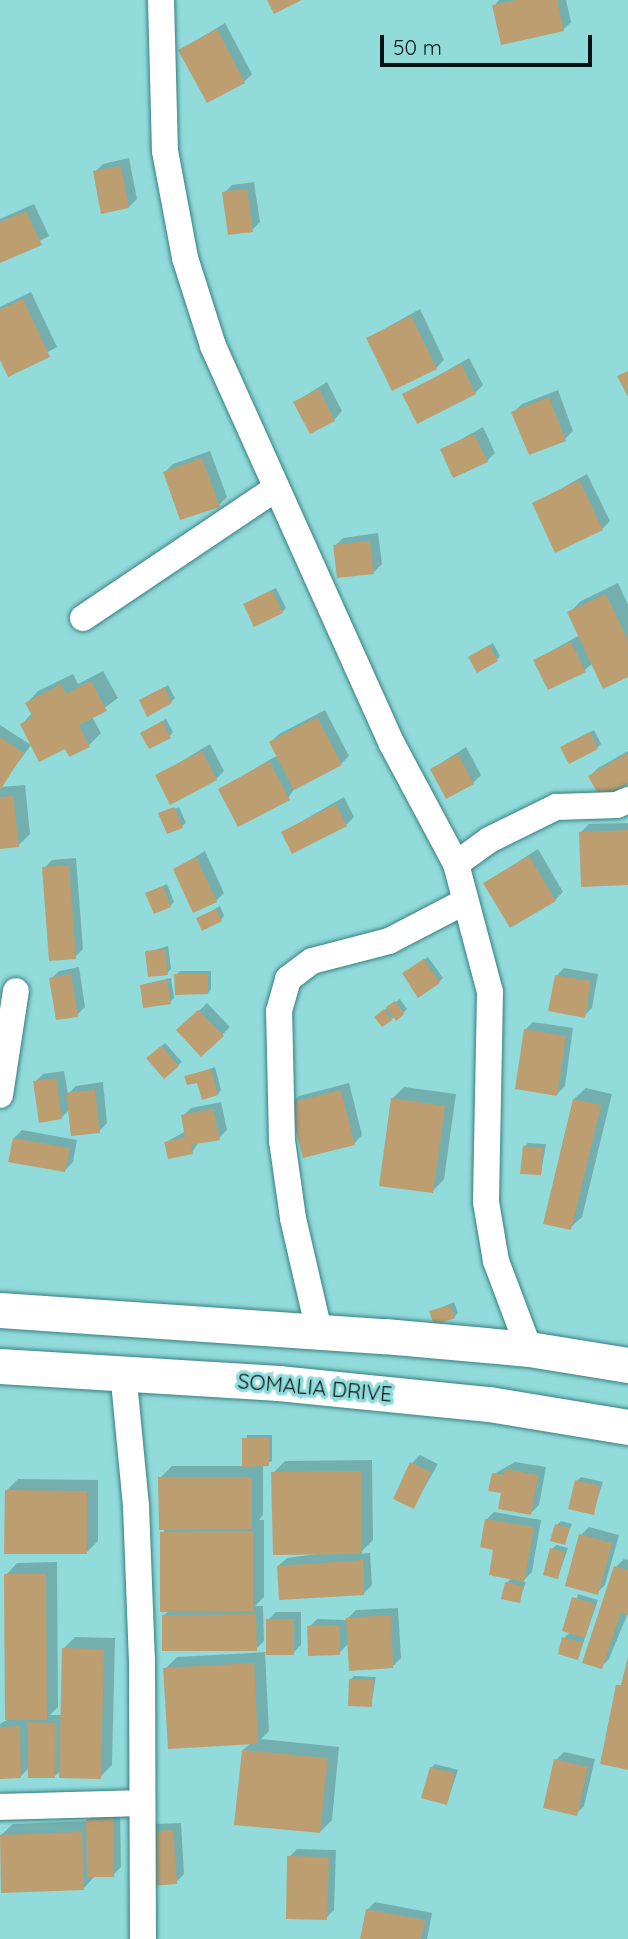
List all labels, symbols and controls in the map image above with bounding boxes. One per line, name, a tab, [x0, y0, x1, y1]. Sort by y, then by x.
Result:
scale bar	[383, 21, 595, 65]
text: 50 m	[393, 34, 442, 60]
street label: SOMALIA DRIVE	[237, 1368, 393, 1406]

